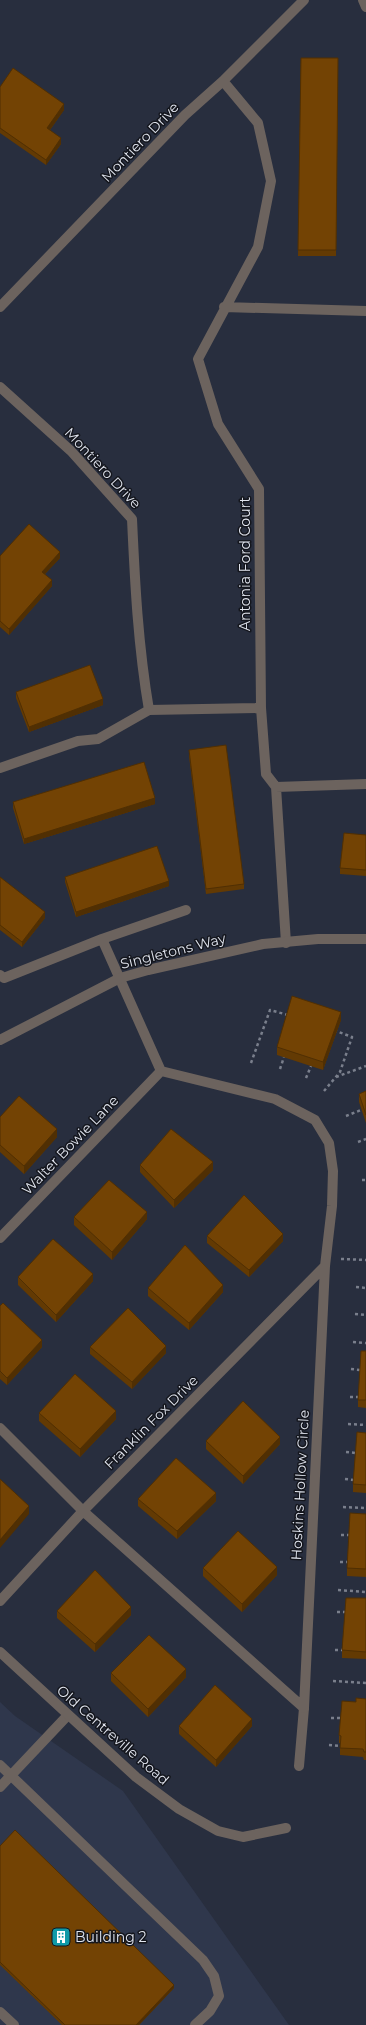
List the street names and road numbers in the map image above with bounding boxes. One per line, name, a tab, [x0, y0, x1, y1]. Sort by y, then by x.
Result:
street label: Montiero Drive	[97, 98, 183, 186]
street label: Montiero Drive	[61, 424, 145, 512]
street label: Antonia Ford Court	[236, 497, 254, 631]
street label: Singletons Way	[118, 929, 228, 973]
street label: Walter Bowie Lane	[18, 1091, 122, 1199]
street label: Franklin Fox Drive	[100, 1371, 202, 1473]
street label: Hoskins Hollow Circle	[287, 1409, 313, 1561]
street label: Old Centreville Road	[53, 1681, 173, 1789]

